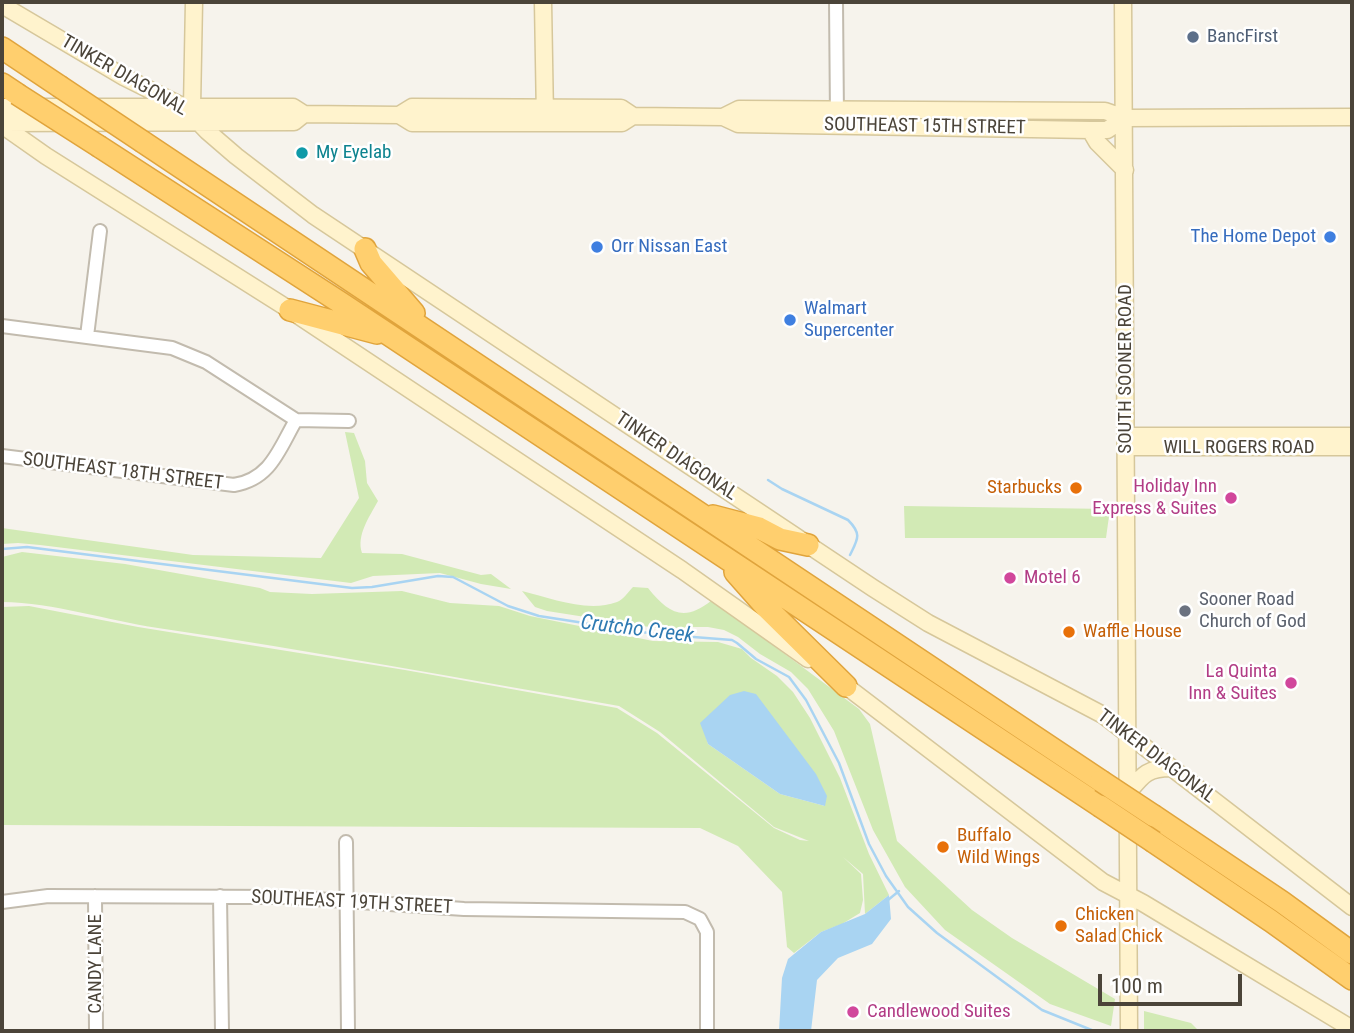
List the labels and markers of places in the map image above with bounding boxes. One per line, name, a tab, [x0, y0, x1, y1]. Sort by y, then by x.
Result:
place label: BancFirst	[1207, 26, 1278, 48]
marker: BancFirst	[1185, 29, 1201, 45]
place label: My Eyelab	[316, 142, 391, 164]
marker: My Eyelab	[294, 145, 310, 161]
place label: The Home Depot	[1190, 226, 1316, 248]
marker: The Home Depot	[1322, 229, 1338, 245]
place label: Orr Nissan East	[611, 236, 727, 258]
marker: Orr Nissan East	[589, 239, 605, 255]
place label: Walmart Supercenter	[804, 298, 894, 342]
marker: Walmart Supercenter	[782, 312, 798, 328]
place label: Holiday Inn Express & Suites	[1092, 476, 1217, 520]
place label: Starbucks	[987, 477, 1062, 499]
marker: Starbucks	[1068, 480, 1084, 496]
marker: Holiday Inn Express & Suites	[1223, 490, 1239, 506]
place label: Motel 6	[1024, 567, 1081, 589]
marker: Motel 6	[1002, 570, 1018, 586]
place label: Sooner Road Church of God	[1199, 589, 1306, 633]
marker: Sooner Road Church of God	[1177, 603, 1193, 619]
place label: Waffle House	[1083, 621, 1182, 643]
marker: Waffle House	[1061, 624, 1077, 640]
place label: La Quinta Inn & Suites	[1188, 661, 1277, 705]
marker: La Quinta Inn & Suites	[1283, 675, 1299, 691]
place label: Buffalo Wild Wings	[957, 825, 1040, 869]
marker: Buffalo Wild Wings	[935, 839, 951, 855]
place label: Chicken Salad Chick	[1075, 904, 1163, 948]
marker: Chicken Salad Chick	[1053, 918, 1069, 934]
place label: Candlewood Suites	[867, 1001, 1011, 1023]
marker: Candlewood Suites	[845, 1004, 861, 1020]

